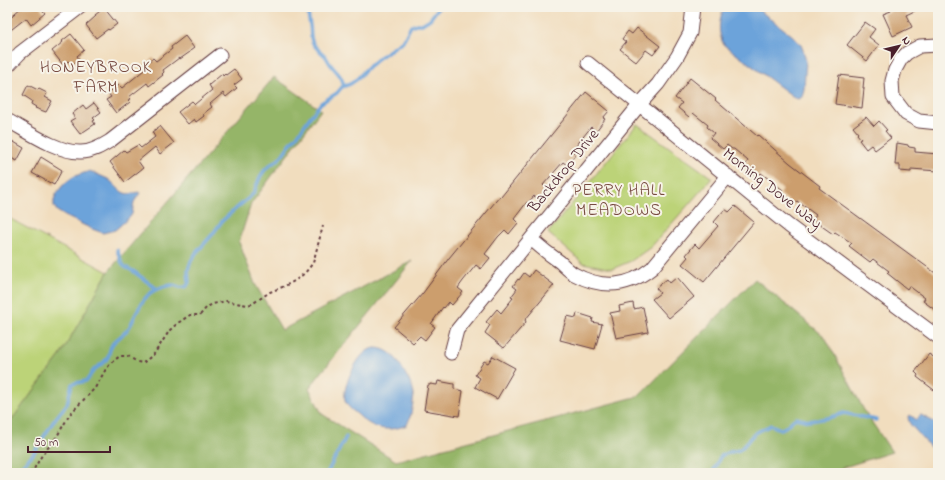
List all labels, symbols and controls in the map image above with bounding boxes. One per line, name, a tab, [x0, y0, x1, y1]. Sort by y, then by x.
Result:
north arrow	[879, 26, 919, 66]
text: N	[898, 33, 915, 48]
district label: HONEYBROOK FARM	[40, 55, 152, 100]
street label: Backdrop Drive	[522, 123, 606, 219]
street label: Morning Dove Way	[717, 142, 827, 236]
district label: PERRY HALL MEADOWS	[573, 178, 665, 223]
scale bar	[28, 428, 110, 454]
text: 50 m	[34, 434, 58, 452]

